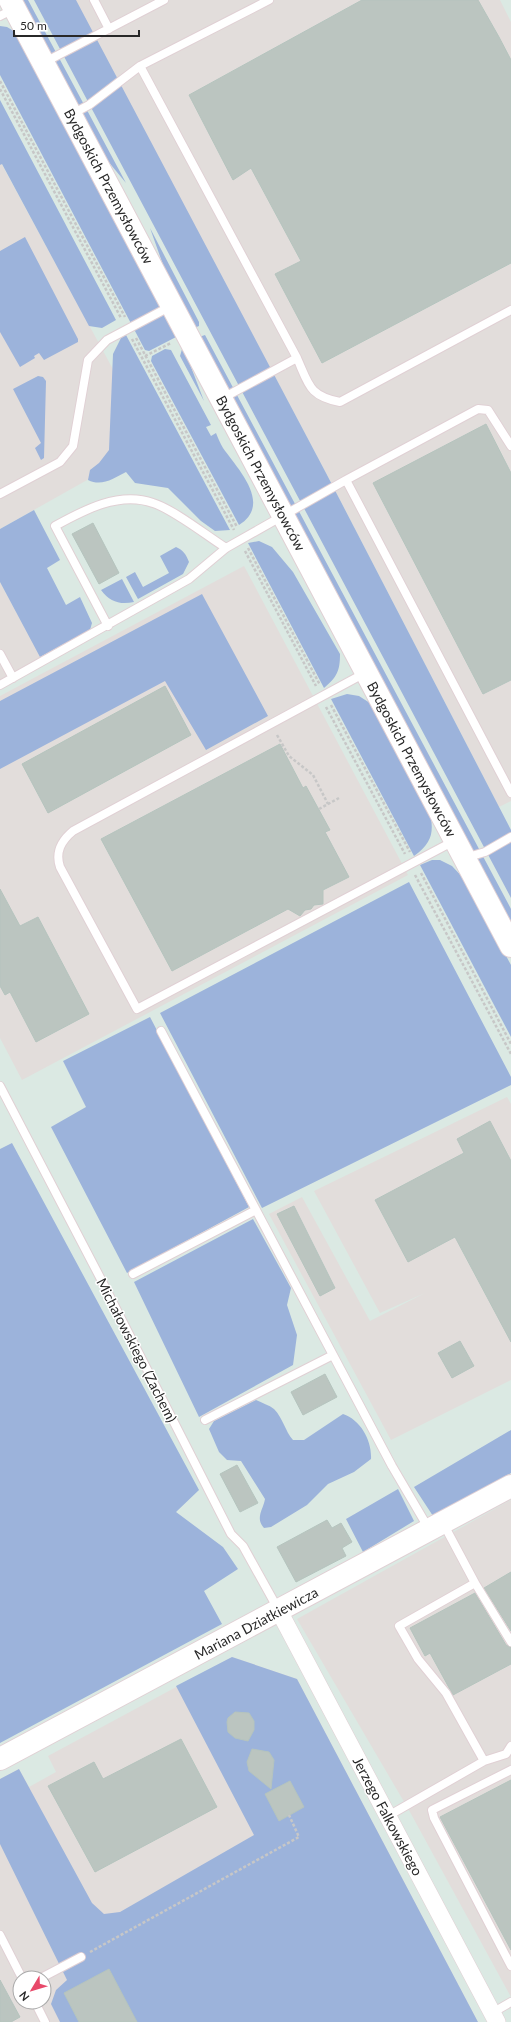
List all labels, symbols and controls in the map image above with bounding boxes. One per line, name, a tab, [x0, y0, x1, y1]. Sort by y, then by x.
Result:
scale bar	[14, 12, 139, 38]
text: 50 m	[20, 18, 47, 33]
street label: Bydgoskich Przemysłowców	[61, 105, 157, 267]
street label: Bydgoskich Przemysłowców	[213, 392, 309, 554]
street label: Bydgoskich Przemysłowców	[364, 678, 460, 840]
street label: Michałowskiego (Zachem)	[93, 1275, 181, 1425]
street label: Mariana Dziatkiewicza	[191, 1583, 321, 1663]
street label: Jerzego Falkowskiego	[349, 1754, 427, 1878]
north arrow	[12, 1970, 52, 2010]
text: N	[16, 1989, 31, 2004]

